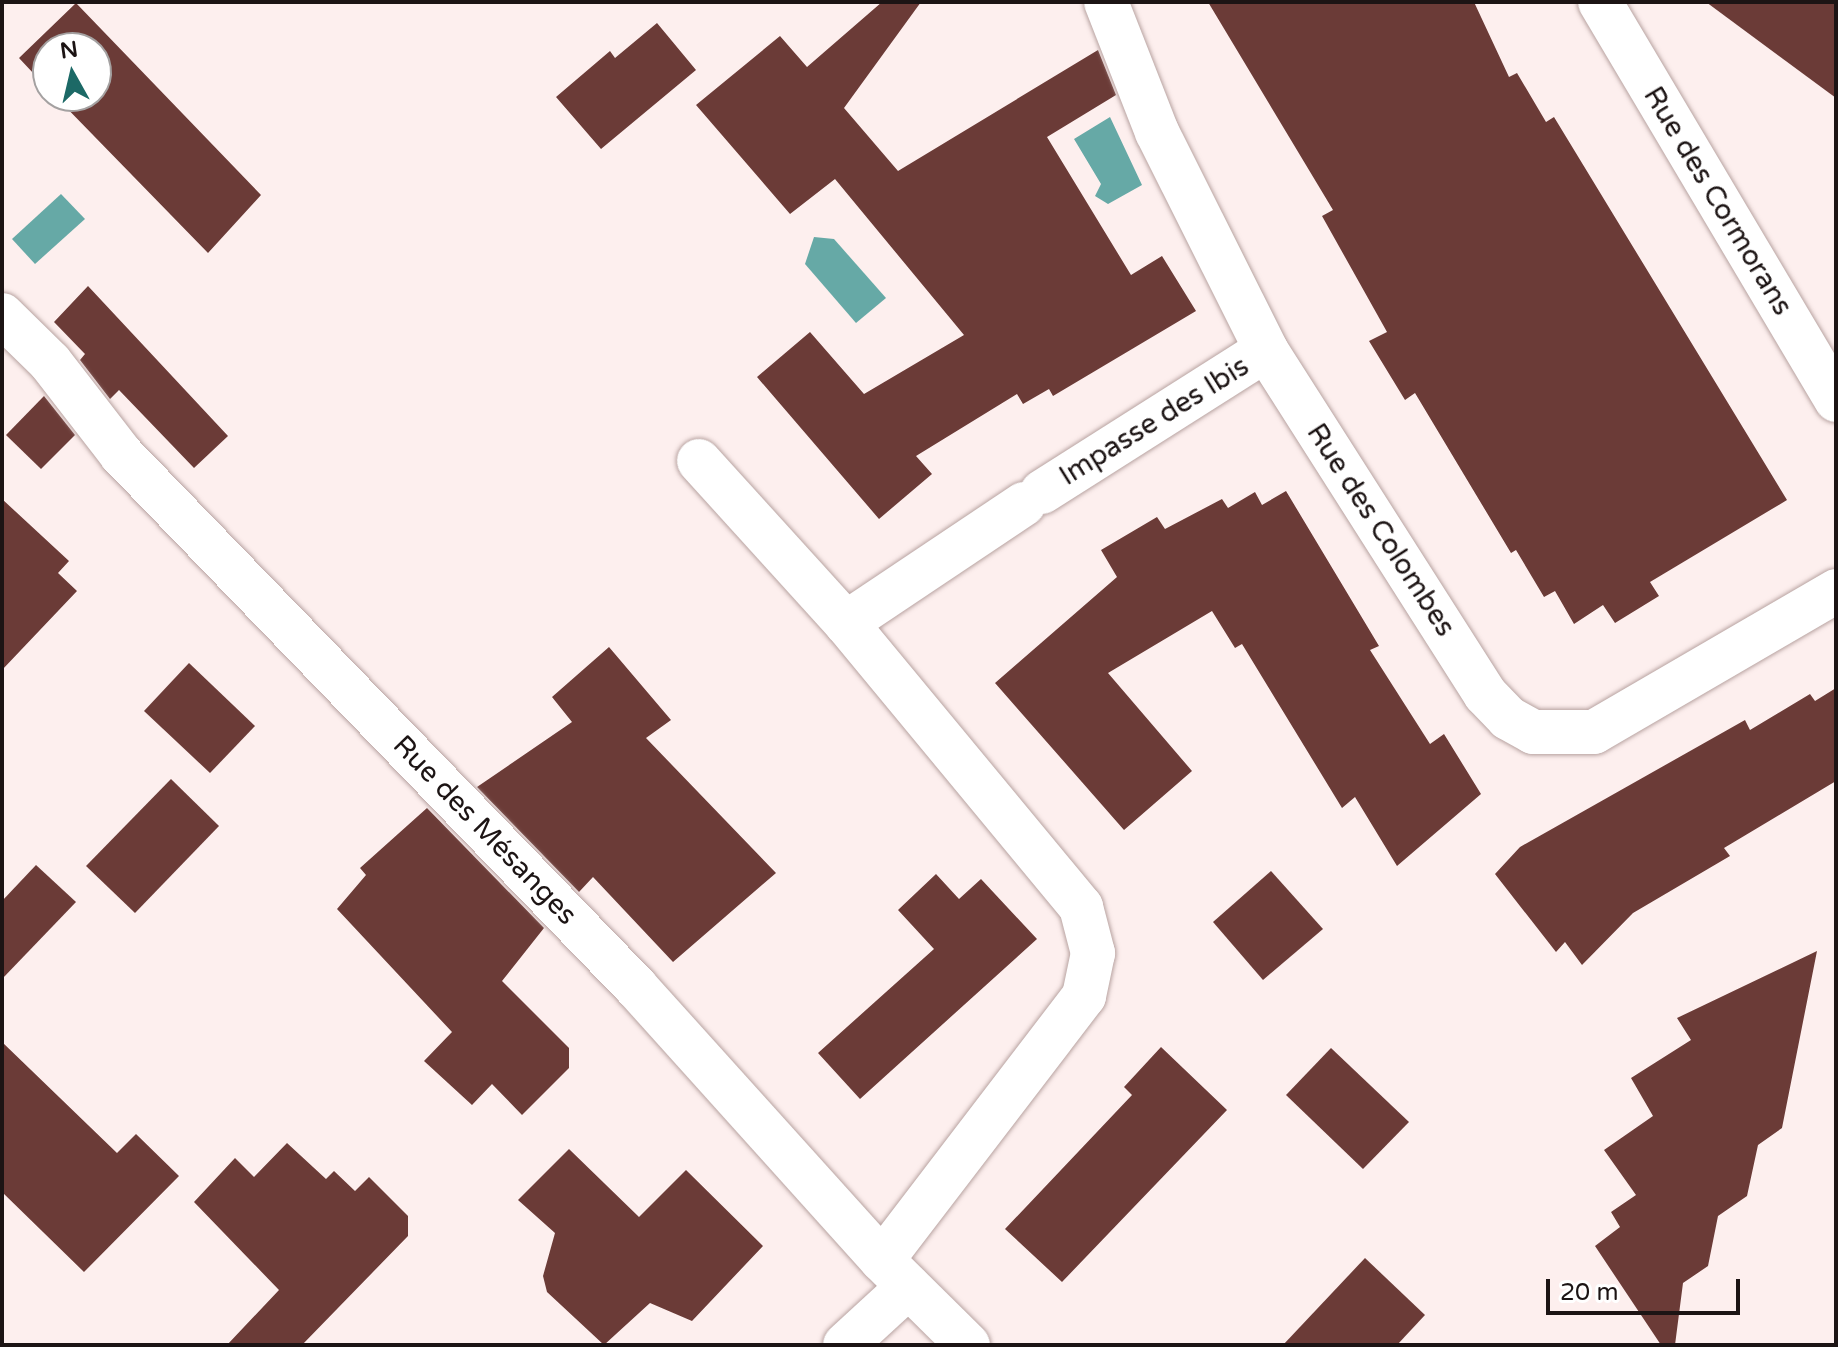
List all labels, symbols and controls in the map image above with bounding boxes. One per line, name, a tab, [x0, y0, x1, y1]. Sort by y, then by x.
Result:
north arrow	[32, 32, 112, 112]
text: N	[58, 36, 79, 64]
street label: Rue des Cormorans	[1636, 81, 1800, 321]
street label: Impasse des Ibis	[1053, 349, 1255, 493]
street label: Rue des Colombes	[1300, 417, 1462, 643]
street label: Rue des Mésanges	[386, 728, 584, 932]
scale bar	[1550, 1263, 1744, 1313]
text: 20 m	[1560, 1278, 1618, 1307]

